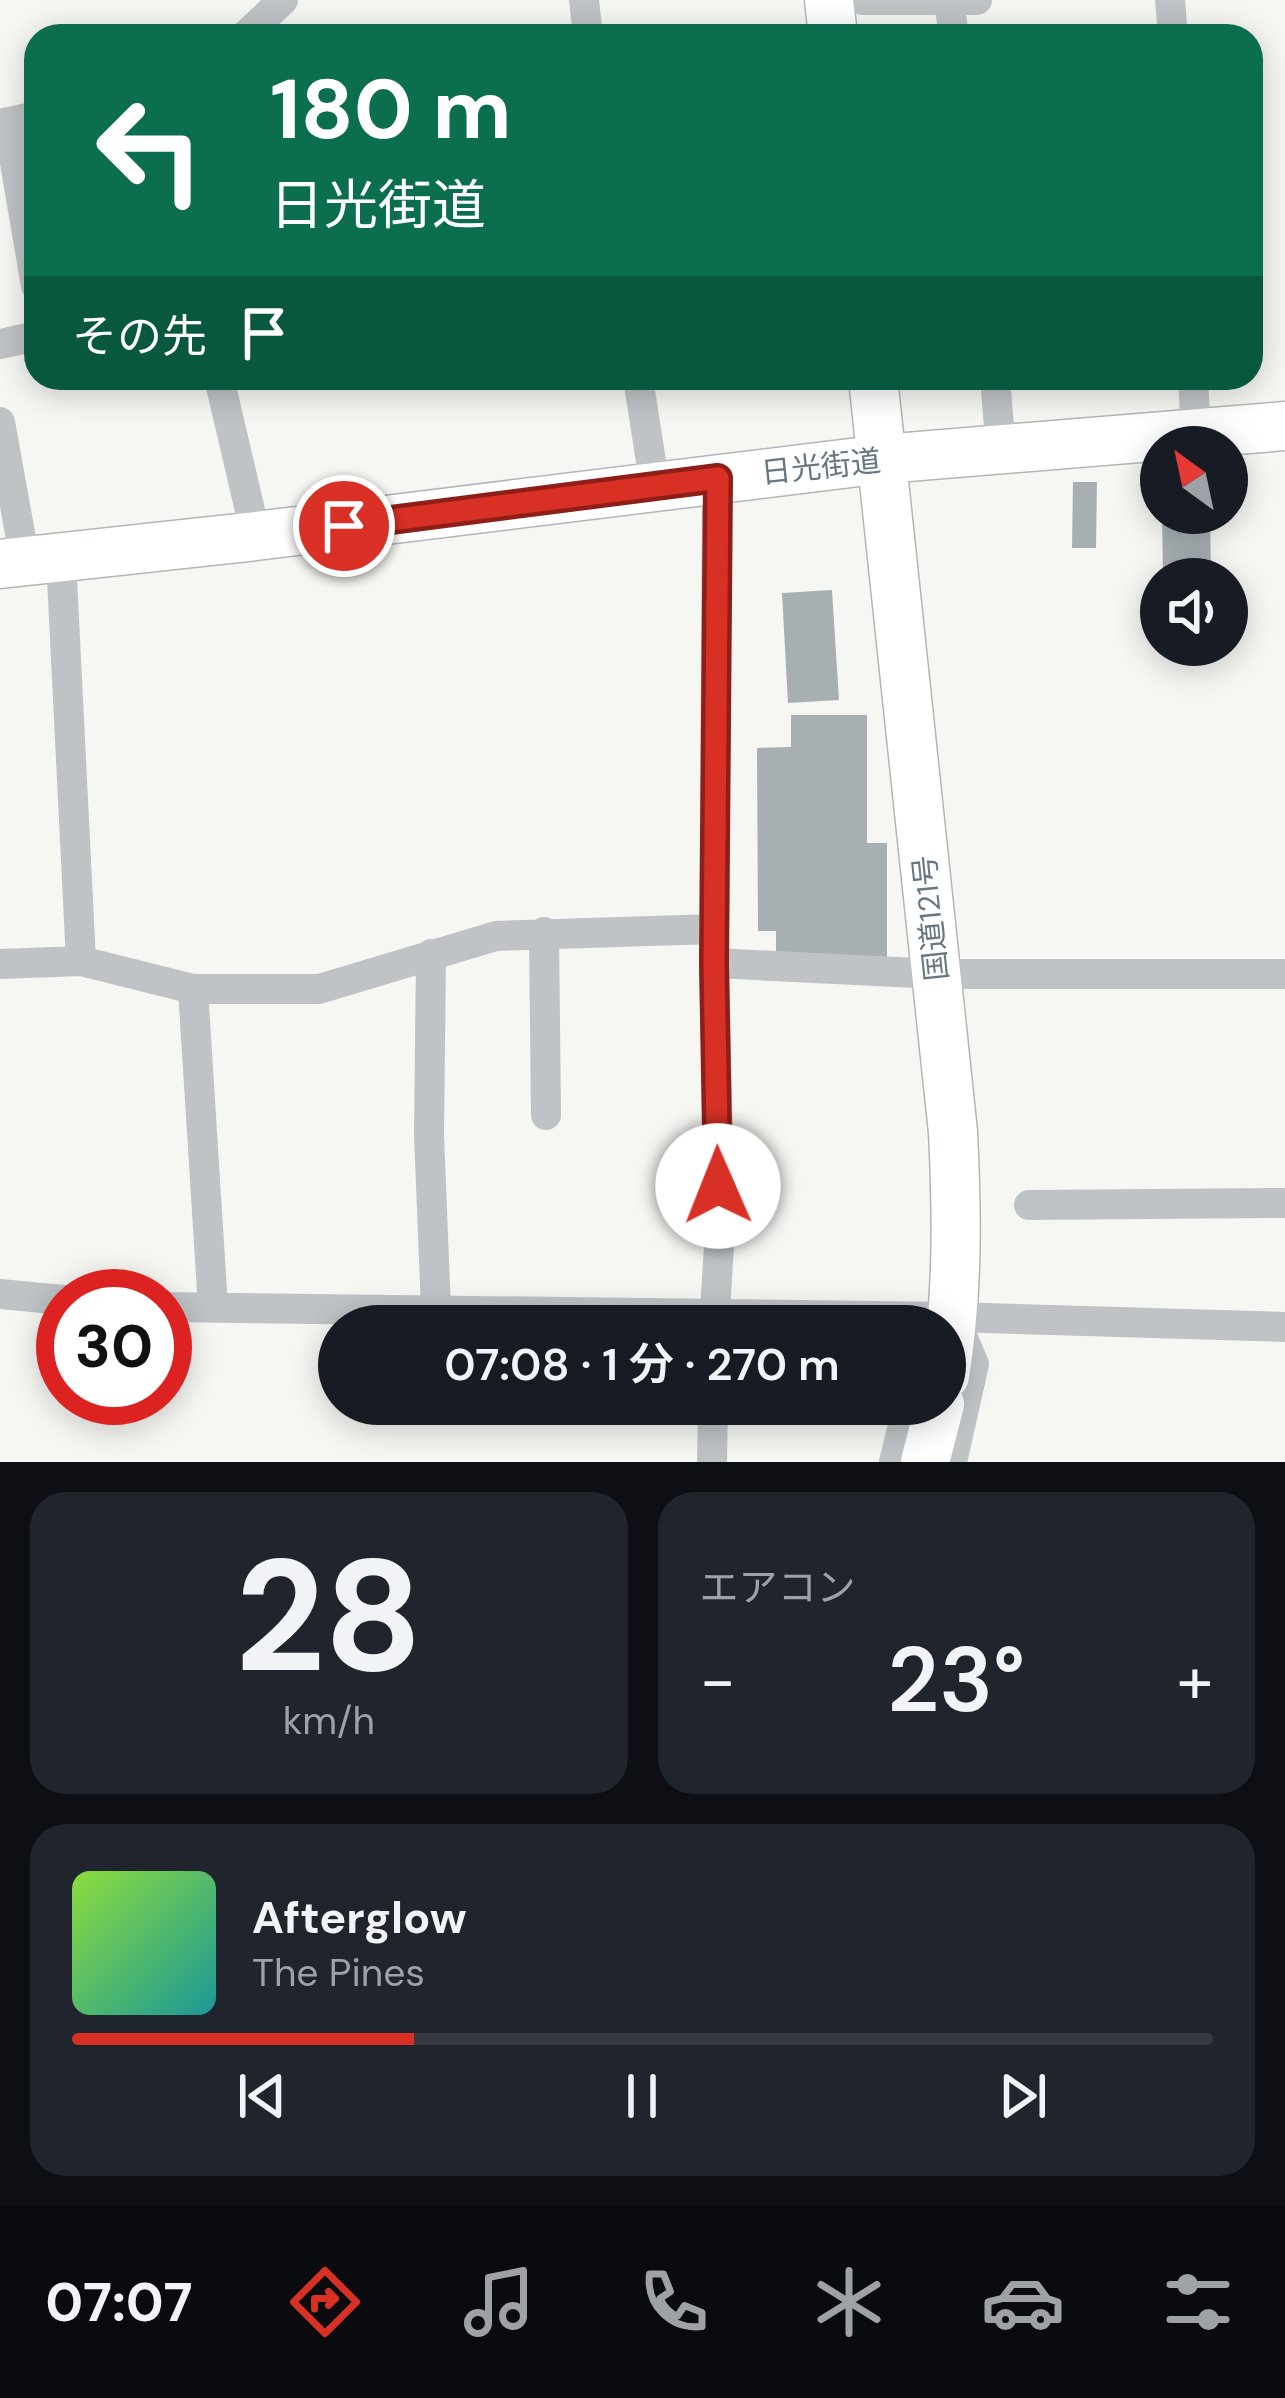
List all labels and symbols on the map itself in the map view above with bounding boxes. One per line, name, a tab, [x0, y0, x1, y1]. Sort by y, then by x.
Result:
north arrow	[1140, 426, 1248, 534]
street label: 日光街道	[759, 441, 883, 492]
pin	[293, 475, 395, 577]
street label: 国道121号	[905, 853, 956, 983]
position arrow	[655, 1123, 781, 1249]
speed limit sign: 30	[36, 1269, 192, 1425]

